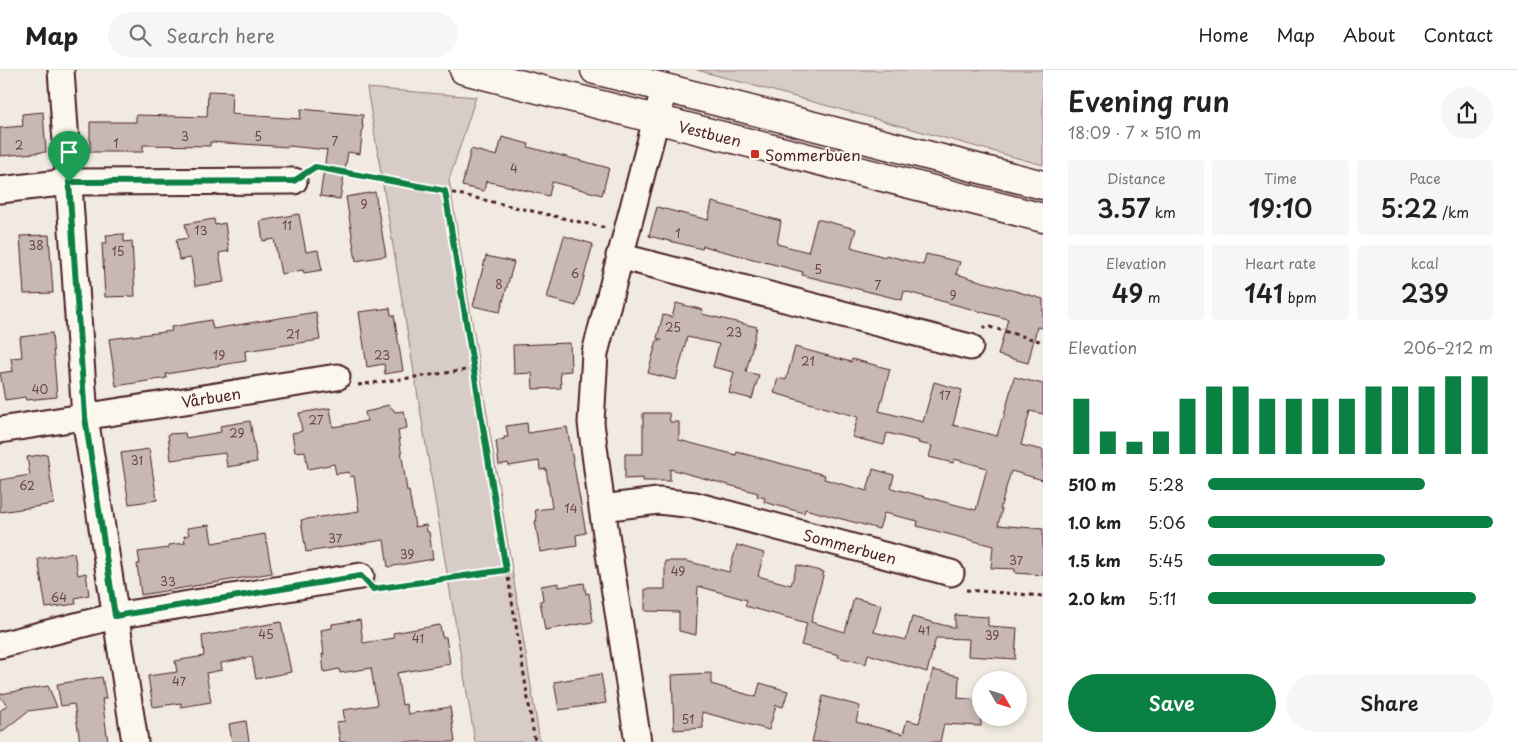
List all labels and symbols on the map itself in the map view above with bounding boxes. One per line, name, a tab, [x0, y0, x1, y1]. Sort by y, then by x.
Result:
street label: Vestbuen	[676, 114, 744, 152]
house number: 3	[181, 127, 189, 145]
house number: 5	[254, 127, 262, 145]
pin	[48, 131, 90, 182]
house number: 7	[332, 132, 339, 150]
house number: 1	[113, 134, 119, 152]
house number: 2	[15, 136, 23, 154]
place label: Sommerbuen	[765, 143, 861, 166]
marker: Sommerbuen	[749, 148, 761, 160]
house number: 4	[510, 159, 518, 177]
house number: 9	[360, 195, 368, 213]
house number: 11	[282, 216, 292, 234]
house number: 13	[194, 221, 208, 239]
house number: 1	[675, 224, 681, 242]
house number: 38	[28, 236, 44, 254]
house number: 15	[111, 242, 125, 260]
house number: 5	[814, 260, 822, 278]
house number: 6	[571, 264, 579, 282]
house number: 8	[495, 275, 503, 293]
house number: 7	[875, 276, 882, 294]
house number: 9	[949, 286, 957, 304]
house number: 25	[665, 318, 681, 336]
house number: 23	[726, 323, 742, 341]
house number: 21	[286, 325, 300, 343]
house number: 19	[213, 346, 225, 364]
house number: 23	[374, 346, 390, 364]
house number: 21	[801, 352, 815, 370]
house number: 40	[32, 380, 49, 398]
street label: Vårbuen	[180, 381, 242, 413]
house number: 17	[939, 386, 951, 404]
house number: 27	[309, 411, 324, 429]
house number: 29	[229, 424, 245, 442]
house number: 31	[131, 451, 143, 469]
house number: 62	[19, 476, 35, 494]
house number: 14	[564, 499, 578, 517]
street label: Sommerbuen	[801, 523, 899, 569]
house number: 37	[328, 529, 343, 547]
house number: 39	[400, 545, 414, 563]
house number: 37	[1009, 551, 1024, 569]
house number: 49	[671, 562, 685, 580]
house number: 33	[160, 572, 176, 590]
house number: 64	[51, 588, 67, 606]
house number: 41	[918, 621, 930, 639]
house number: 45	[258, 625, 274, 643]
house number: 39	[985, 626, 999, 644]
house number: 41	[412, 629, 424, 647]
north arrow	[972, 671, 1028, 726]
house number: 47	[172, 672, 187, 690]
house number: 51	[682, 710, 694, 728]

